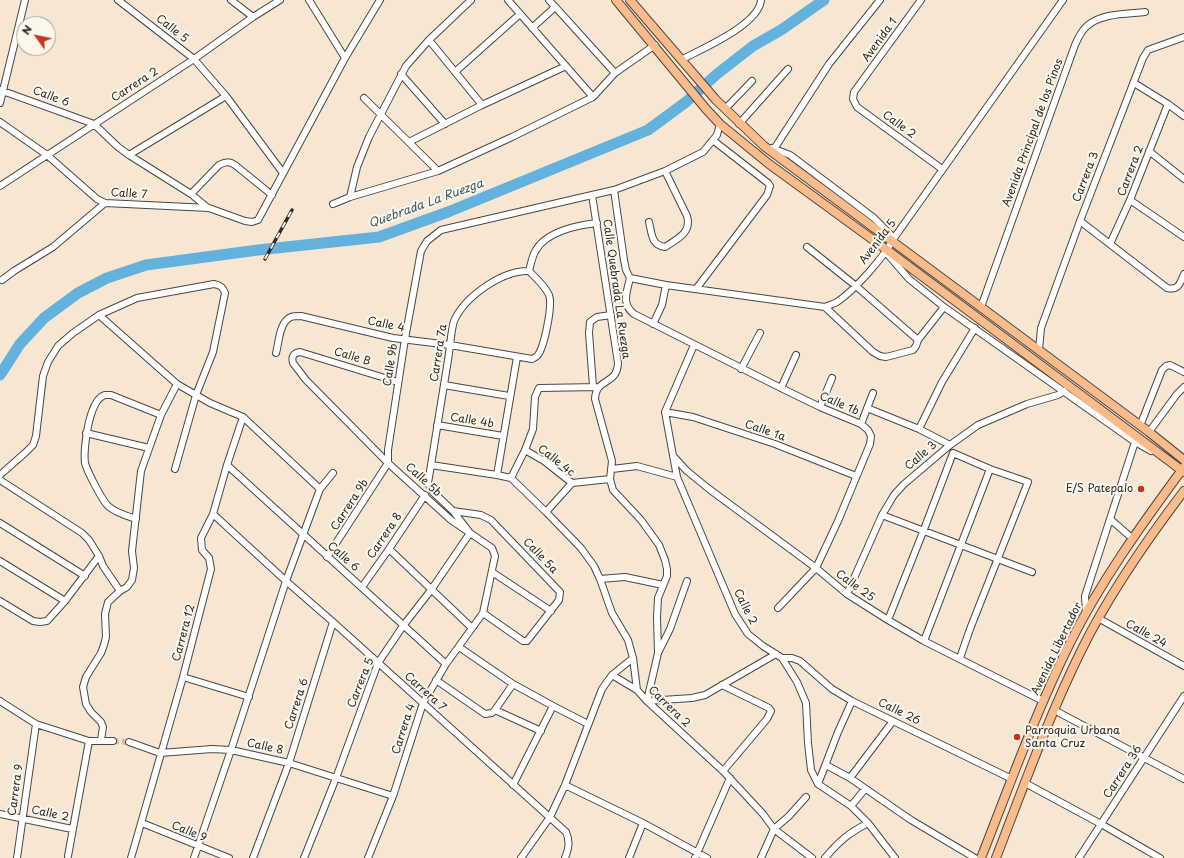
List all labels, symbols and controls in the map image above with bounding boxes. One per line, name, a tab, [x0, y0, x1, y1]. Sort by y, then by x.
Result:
street label: Calle 5	[153, 12, 191, 46]
north arrow	[16, 16, 56, 56]
street label: Avenida 1	[860, 16, 900, 64]
text: N	[17, 21, 36, 38]
street label: Avenida Principal de los Pinos	[1000, 57, 1066, 209]
street label: Carrera 2	[109, 65, 161, 105]
street label: Calle 6	[31, 84, 71, 110]
street label: Calle 2	[880, 108, 918, 142]
street label: Carrera 2	[1115, 144, 1147, 198]
street label: Carrera 3	[1070, 150, 1102, 204]
water label: Quebrada La Ruezga	[367, 177, 485, 231]
street label: Calle 7	[110, 186, 148, 202]
street label: Avenida 5	[857, 217, 899, 267]
street label: Calle Quebrada La Ruezga	[600, 218, 632, 360]
street label: Calle 4	[366, 315, 406, 335]
street label: Carrera 7a	[428, 323, 450, 383]
street label: Calle 9b	[381, 343, 401, 387]
street label: Calle B	[332, 345, 372, 369]
street label: Calle 1b	[817, 390, 861, 418]
street label: Calle 4b	[449, 411, 495, 431]
street label: Calle 1a	[743, 418, 787, 444]
street label: Calle 3	[902, 439, 940, 473]
street label: Calle 4c	[535, 442, 577, 480]
street label: Calle 5b	[402, 460, 444, 500]
street label: Carrera 9b	[329, 477, 371, 533]
place label: E/S Patepalo	[1066, 482, 1133, 496]
marker: E/S Patepalo	[1136, 484, 1146, 494]
street label: Carrera 8	[365, 511, 405, 561]
street label: Calle 5a	[520, 536, 560, 576]
street label: Calle 6	[324, 540, 362, 574]
street label: Calle 25	[833, 567, 877, 605]
street label: Calle 2	[730, 587, 760, 627]
street label: Avenida Libertador	[1029, 601, 1085, 697]
street label: Carrera 12	[170, 603, 198, 663]
street label: Calle 24	[1123, 617, 1169, 651]
street label: Carrera 5	[345, 656, 377, 710]
street label: Carrera 7	[401, 670, 449, 714]
street label: Carrera 6	[282, 677, 312, 731]
street label: Carrera 2	[645, 684, 693, 730]
street label: Calle 26	[876, 696, 922, 728]
street label: Carrera 4	[390, 702, 418, 756]
place label: Parroquia Urbana Santa Cruz	[1025, 724, 1120, 750]
marker: Parroquia Urbana Santa Cruz	[1012, 732, 1022, 742]
street label: Calle 8	[245, 737, 285, 757]
street label: Carrera 36	[1101, 743, 1145, 801]
street label: Carrera 9	[6, 763, 26, 817]
street label: Calle 2	[30, 804, 70, 824]
street label: Calle 9	[169, 819, 209, 845]

